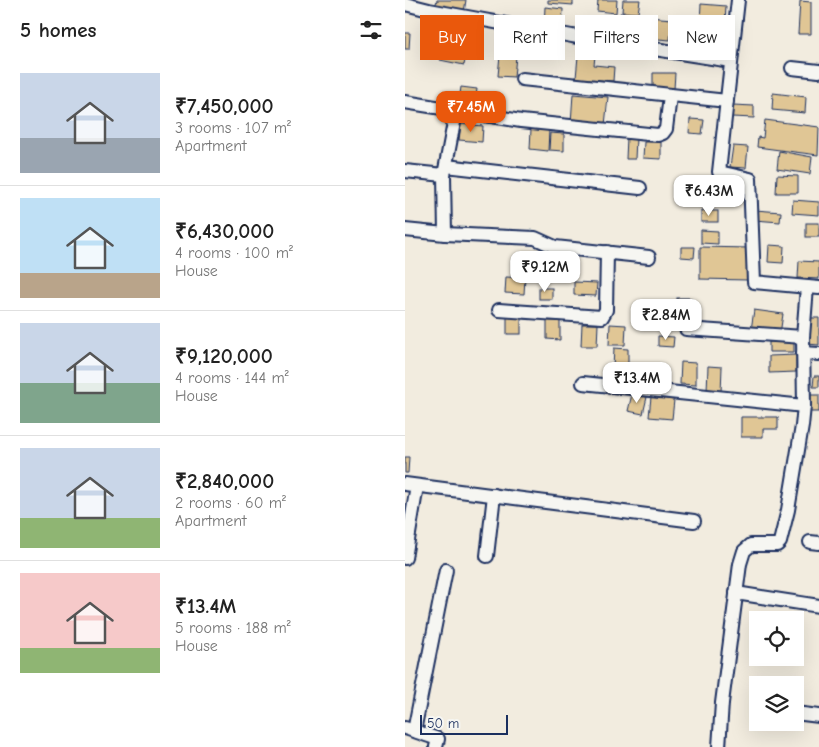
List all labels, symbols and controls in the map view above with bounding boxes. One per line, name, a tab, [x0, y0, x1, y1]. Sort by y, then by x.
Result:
chip: Buy	[420, 15, 484, 60]
chip: Rent	[494, 15, 565, 60]
chip: Filters	[575, 15, 658, 60]
chip: New	[668, 15, 735, 60]
icon: filters	[357, 16, 385, 44]
text: 5 homes	[20, 18, 97, 42]
pin: ₹7.45M	[430, 90, 512, 133]
icon: home	[60, 93, 120, 153]
text: ₹7,450,000	[175, 94, 274, 118]
text: ₹7.45M	[447, 98, 495, 116]
text: 3 rooms · 107 m²	[175, 119, 291, 137]
text: Apartment	[175, 137, 247, 155]
pin: ₹6.43M	[668, 174, 750, 217]
text: ₹6.43M	[685, 182, 733, 200]
icon: home	[60, 218, 120, 278]
text: ₹6,430,000	[175, 219, 274, 243]
text: 4 rooms · 100 m²	[175, 244, 293, 262]
pin: ₹9.12M	[504, 250, 586, 293]
text: ₹9.12M	[521, 258, 569, 276]
text: House	[175, 262, 218, 280]
pin: ₹2.84M	[625, 298, 707, 341]
text: ₹2.84M	[642, 306, 690, 324]
icon: home	[60, 343, 120, 403]
text: ₹9,120,000	[175, 344, 273, 368]
pin: ₹13.4M	[596, 362, 678, 404]
text: 4 rooms · 144 m²	[175, 369, 289, 387]
text: ₹13.4M	[614, 369, 660, 387]
text: House	[175, 387, 218, 405]
icon: home	[60, 468, 120, 528]
text: ₹2,840,000	[175, 469, 274, 493]
text: 2 rooms · 60 m²	[175, 494, 286, 512]
text: Apartment	[175, 512, 247, 530]
icon: home	[60, 593, 120, 653]
text: ₹13.4M	[175, 594, 236, 618]
map controls	[749, 611, 804, 731]
button: locate	[749, 611, 804, 666]
text: 5 rooms · 188 m²	[175, 619, 291, 637]
text: House	[175, 637, 218, 655]
button: layers	[749, 676, 804, 731]
scale bar	[420, 712, 507, 735]
text: 50 m	[427, 715, 459, 732]

